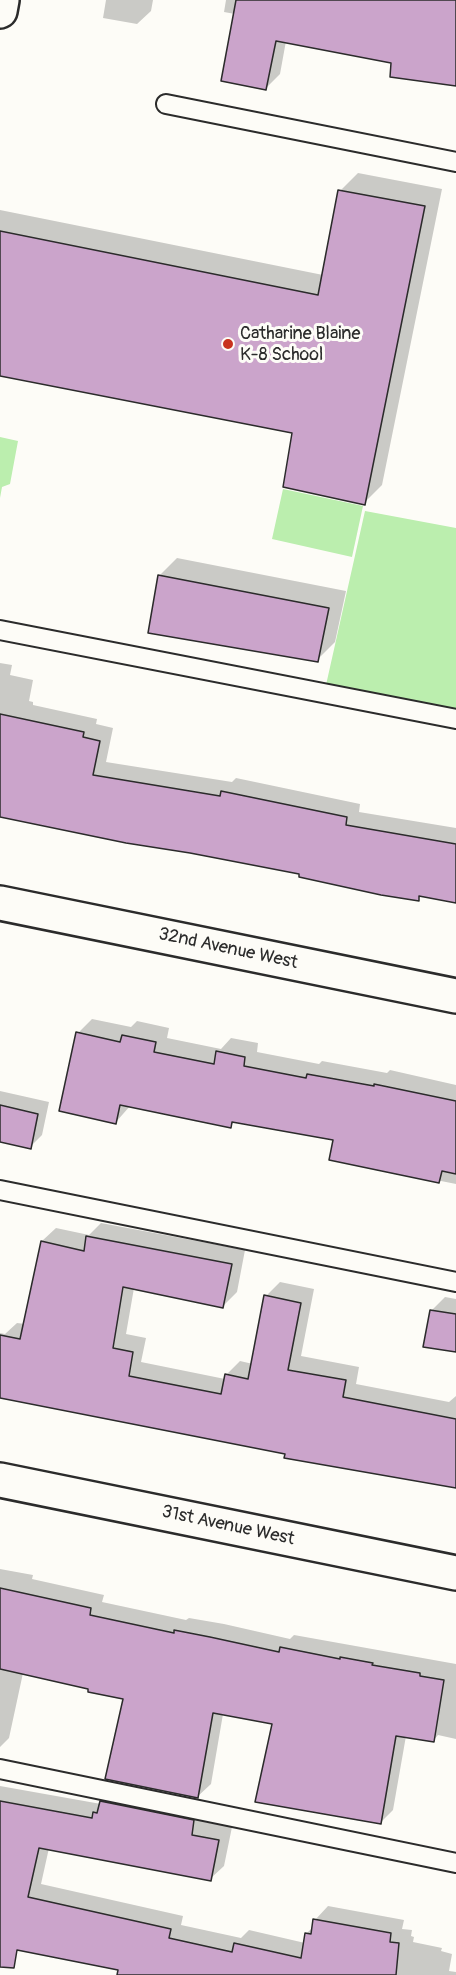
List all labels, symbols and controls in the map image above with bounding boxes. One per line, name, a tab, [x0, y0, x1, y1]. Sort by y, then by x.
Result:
place label: Catharine Blaine K-8 School	[240, 323, 360, 366]
marker: Catharine Blaine K-8 School	[221, 337, 235, 351]
street label: 32nd Avenue West	[156, 924, 300, 974]
street label: 31st Avenue West	[160, 1501, 296, 1551]

